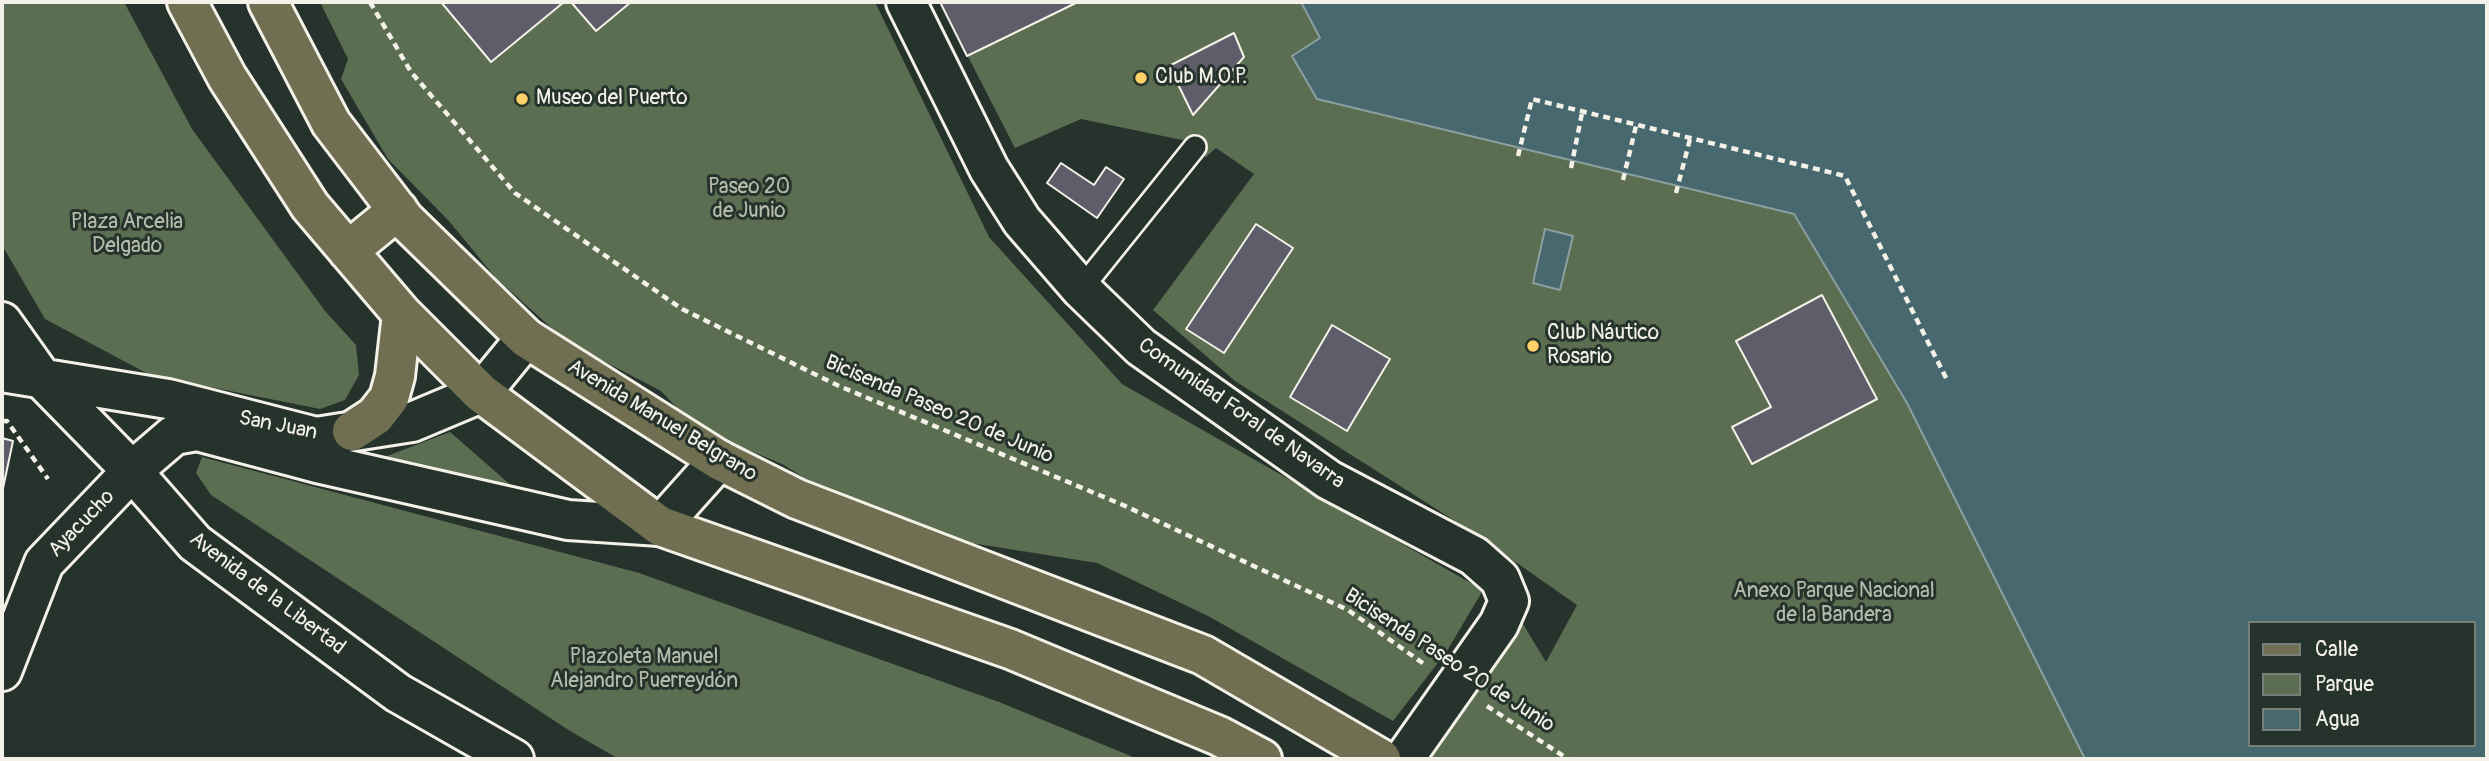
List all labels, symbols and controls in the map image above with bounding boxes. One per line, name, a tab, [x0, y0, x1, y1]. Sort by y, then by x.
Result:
place label: Club M.O.P.	[1155, 65, 1247, 91]
marker: Club M.O.P.	[1133, 70, 1149, 86]
place label: Museo del Puerto	[536, 86, 687, 112]
marker: Museo del Puerto	[514, 91, 530, 107]
park label: Paseo 20 de Junio	[708, 175, 790, 225]
park label: Plaza Arcelia Delgado	[71, 210, 183, 260]
place label: Club Náutico Rosario	[1547, 321, 1659, 371]
street label: Comunidad Foral de Navarra	[1133, 333, 1349, 495]
marker: Club Náutico Rosario	[1525, 338, 1541, 354]
street label: Bicisenda Paseo 20 de Junio	[821, 350, 1057, 470]
street label: Avenida Manuel Belgrano	[563, 354, 761, 488]
street label: San Juan	[237, 406, 319, 446]
street label: Ayacucho	[44, 485, 120, 563]
street label: Avenida de la Libertad	[184, 527, 350, 661]
park label: Anexo Parque Nacional de la Bandera	[1733, 579, 1935, 629]
street label: Bicisenda Paseo 20 de Junio	[1339, 584, 1559, 738]
legend	[2248, 621, 2475, 747]
text: Calle	[2315, 636, 2358, 663]
park label: Plazoleta Manuel Alejandro Puerreydón	[550, 645, 738, 695]
text: Parque	[2315, 671, 2374, 698]
text: Agua	[2315, 706, 2360, 733]

